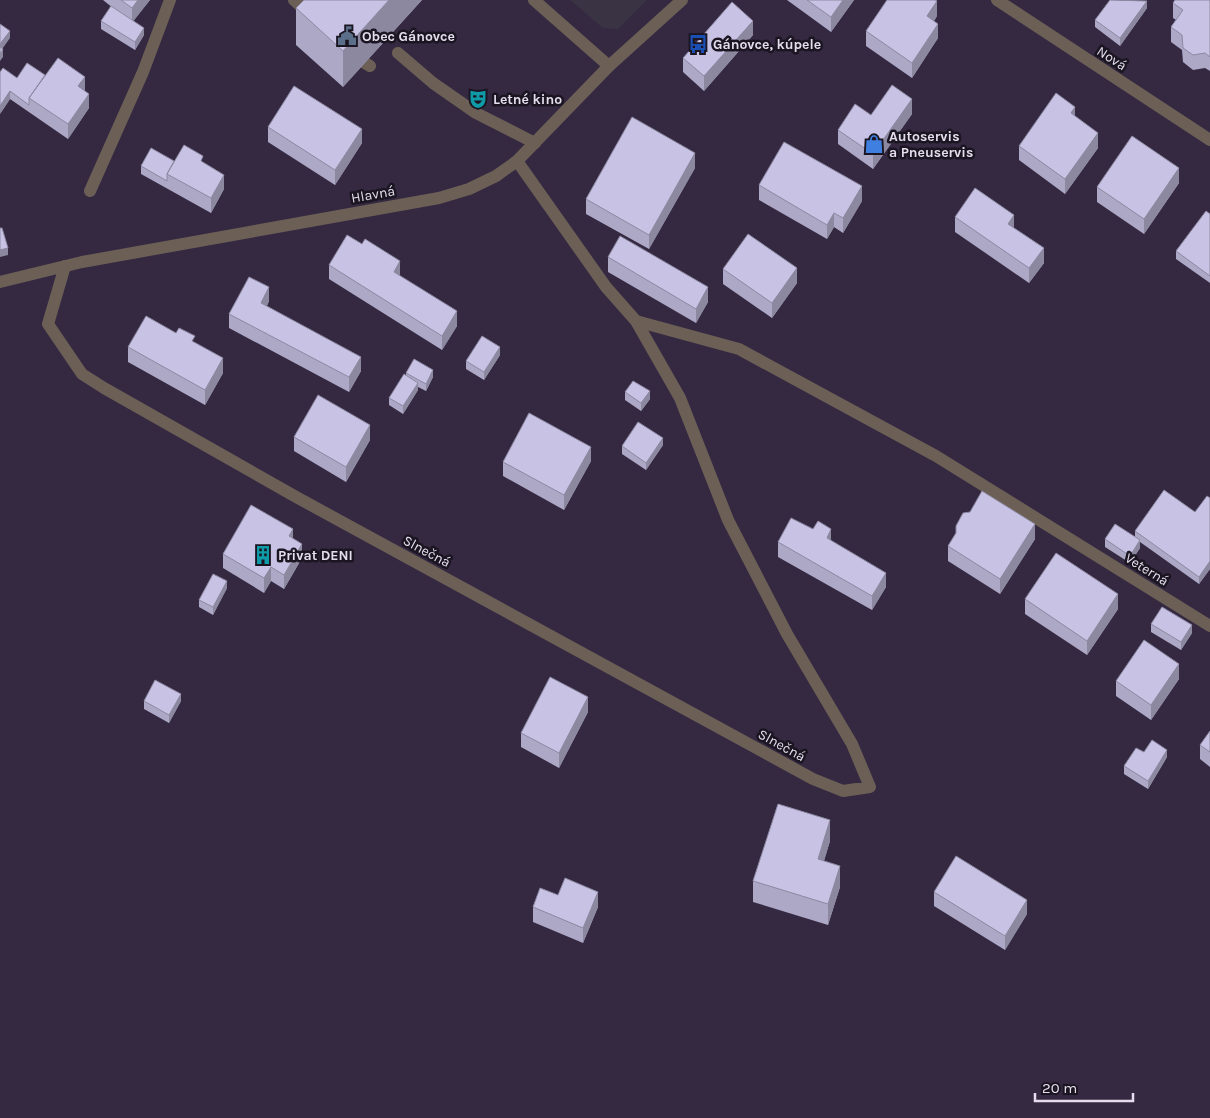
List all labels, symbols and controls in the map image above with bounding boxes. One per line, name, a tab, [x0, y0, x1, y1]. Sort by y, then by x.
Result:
public building icon: Obec Gánovce	[336, 25, 358, 47]
place label: Obec Gánovce	[362, 28, 455, 45]
bus stop icon: Gánovce, kúpele	[687, 33, 709, 55]
place label: Gánovce, kúpele	[713, 36, 821, 53]
street label: Nová	[1094, 43, 1130, 74]
theatre icon: Letné kino	[467, 88, 489, 110]
place label: Letné kino	[493, 91, 562, 108]
place label: Autoservis a Pneuservis	[889, 128, 973, 161]
shop icon: Autoservis a Pneuservis	[863, 133, 885, 155]
street label: Hlavná	[350, 182, 396, 207]
street label: Slnečná	[400, 532, 453, 571]
building icon: Privat DENI	[252, 544, 274, 566]
place label: Privat DENI	[278, 547, 353, 564]
street label: Veterná	[1122, 549, 1172, 589]
street label: Slnečná	[755, 726, 808, 765]
scale bar	[1035, 1070, 1132, 1102]
text: 20 m	[1042, 1079, 1077, 1097]

